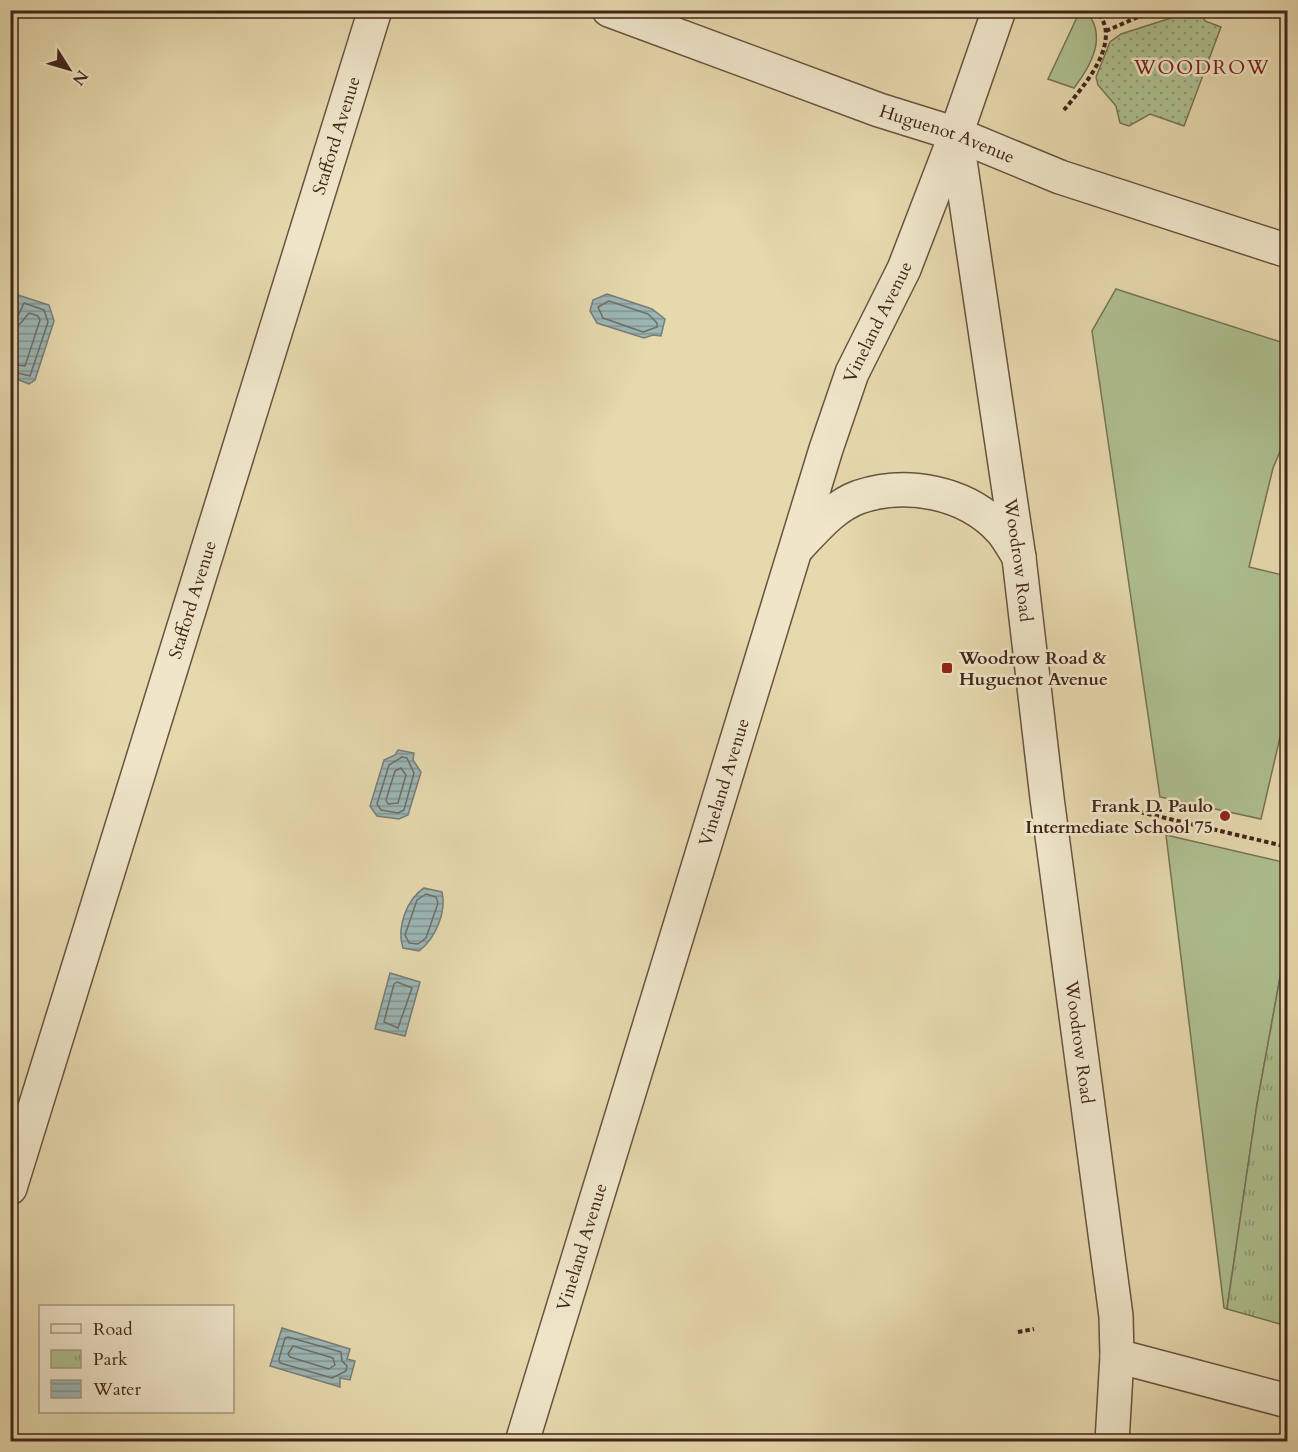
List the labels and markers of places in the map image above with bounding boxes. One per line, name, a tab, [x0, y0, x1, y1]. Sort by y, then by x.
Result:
place label: Woodrow Road & Huguenot Avenue	[958, 646, 1108, 692]
marker: Woodrow Road & Huguenot Avenue	[940, 661, 954, 675]
place label: Frank D. Paulo Intermediate School 75	[1025, 794, 1213, 840]
marker: Frank D. Paulo Intermediate School 75	[1218, 809, 1232, 823]

